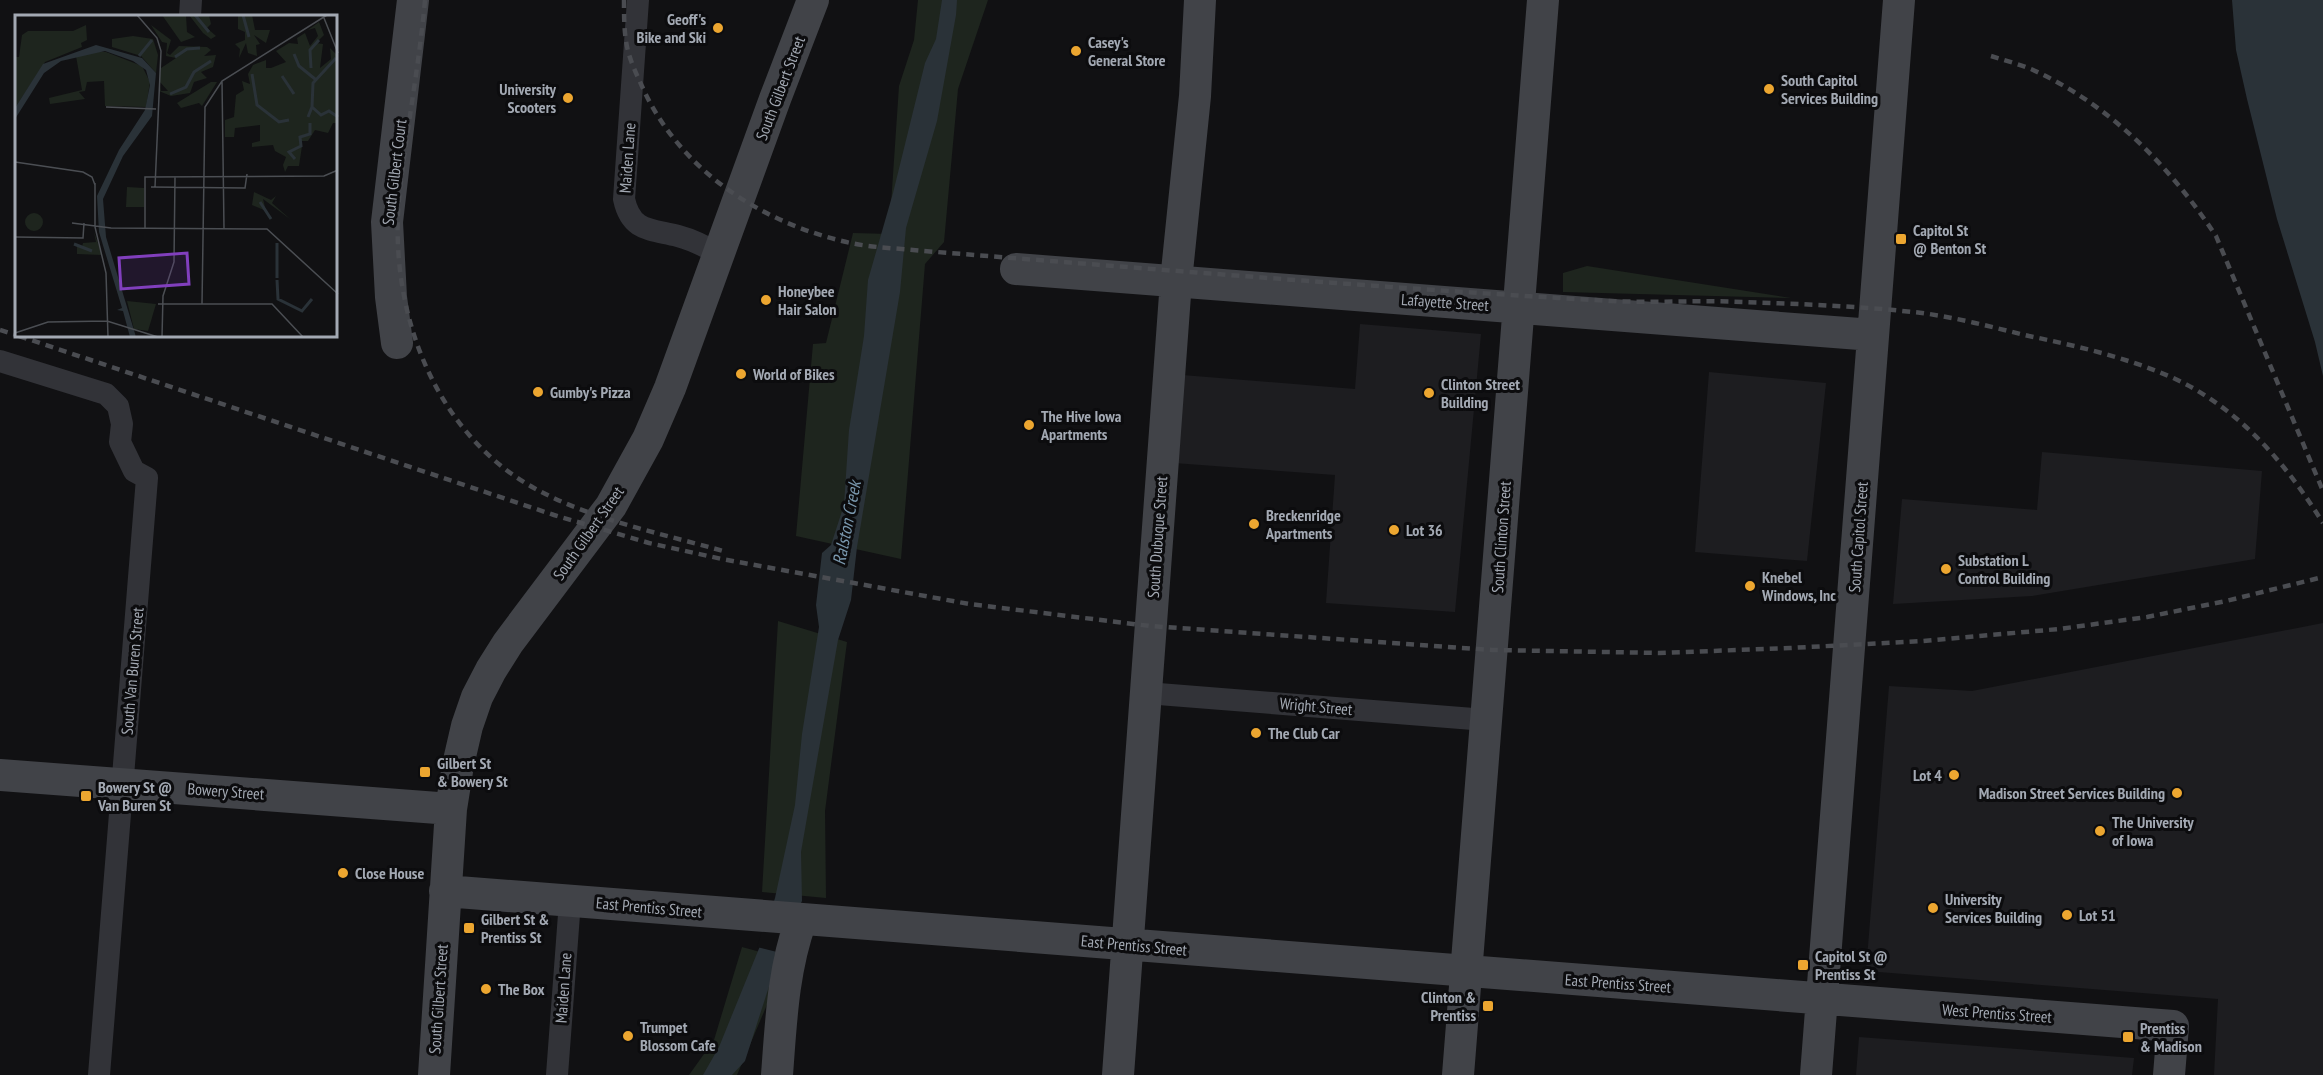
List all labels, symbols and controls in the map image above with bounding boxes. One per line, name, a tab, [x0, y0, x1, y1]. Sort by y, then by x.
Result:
place label: Geoff's Bike and Ski	[637, 9, 706, 47]
inset map	[15, 15, 338, 338]
marker: Geoff's Bike and Ski	[711, 21, 725, 35]
place label: Casey's General Store	[1088, 32, 1166, 70]
street label: South Gilbert Street	[751, 33, 809, 143]
marker: Casey's General Store	[1069, 44, 1083, 58]
place label: South Capitol Services Building	[1781, 70, 1878, 108]
place label: University Scooters	[499, 79, 557, 117]
marker: South Capitol Services Building	[1762, 82, 1776, 96]
marker: University Scooters	[561, 91, 575, 105]
street label: South Gilbert Court	[378, 117, 410, 226]
street label: Maiden Lane	[615, 122, 639, 194]
place label: Capitol St @ Benton St	[1913, 220, 1987, 258]
marker: Capitol St @ Benton St	[1894, 232, 1908, 246]
place label: Honeybee Hair Salon	[778, 281, 837, 319]
street label: Lafayette Street	[1401, 289, 1490, 315]
marker: Honeybee Hair Salon	[759, 293, 773, 307]
place label: World of Bikes	[752, 364, 835, 384]
marker: World of Bikes	[734, 367, 748, 381]
place label: Clinton Street Building	[1441, 374, 1520, 412]
place label: Gumby's Pizza	[550, 382, 631, 402]
marker: Gumby's Pizza	[531, 385, 545, 399]
marker: Clinton Street Building	[1422, 386, 1436, 400]
place label: The Hive Iowa Apartments	[1040, 406, 1122, 444]
marker: The Hive Iowa Apartments	[1022, 418, 1036, 432]
street label: South Dubuque Street	[1143, 475, 1171, 598]
water label: Ralston Creek	[827, 477, 866, 567]
street label: South Clinton Street	[1487, 480, 1515, 593]
street label: South Capitol Street	[1844, 480, 1872, 593]
street label: South Gilbert Street	[548, 482, 628, 584]
place label: Breckenridge Apartments	[1265, 505, 1341, 543]
marker: Breckenridge Apartments	[1247, 517, 1261, 531]
place label: Lot 36	[1406, 520, 1443, 540]
marker: Lot 36	[1387, 523, 1401, 537]
place label: Substation L Control Building	[1958, 550, 2050, 588]
marker: Substation L Control Building	[1939, 562, 1953, 576]
place label: Knebel Windows, Inc	[1761, 567, 1836, 605]
marker: Knebel Windows, Inc	[1743, 579, 1757, 593]
street label: South Van Buren Street	[116, 606, 148, 735]
street label: Wright Street	[1279, 693, 1354, 719]
place label: The Club Car	[1268, 723, 1340, 743]
marker: The Club Car	[1249, 726, 1263, 740]
place label: Gilbert St & Bowery St	[437, 753, 508, 791]
marker: Gilbert St & Bowery St	[418, 765, 432, 779]
place label: Lot 4	[1913, 765, 1942, 785]
marker: Lot 4	[1947, 768, 1961, 782]
place label: Bowery St @ Van Buren St	[97, 777, 172, 815]
street label: Bowery Street	[187, 778, 266, 804]
place label: Madison Street Services Building	[1979, 783, 2165, 803]
marker: Madison Street Services Building	[2170, 786, 2184, 800]
marker: Bowery St @ Van Buren St	[79, 789, 93, 803]
place label: The University of Iowa	[2112, 812, 2194, 850]
marker: The University of Iowa	[2093, 824, 2107, 838]
place label: Close House	[355, 863, 424, 883]
marker: Close House	[336, 866, 350, 880]
place label: University Services Building	[1945, 889, 2042, 927]
street label: East Prentiss Street	[595, 892, 703, 922]
marker: University Services Building	[1926, 901, 1940, 915]
place label: Lot 51	[2079, 905, 2116, 925]
marker: Lot 51	[2060, 908, 2074, 922]
place label: Gilbert St & Prentiss St	[481, 909, 549, 947]
marker: Gilbert St & Prentiss St	[462, 921, 476, 935]
street label: East Prentiss Street	[1080, 930, 1188, 960]
street label: South Gilbert Street	[424, 943, 452, 1054]
place label: Capitol St @ Prentiss St	[1815, 946, 1888, 984]
street label: Maiden Lane	[551, 952, 575, 1024]
marker: Capitol St @ Prentiss St	[1796, 958, 1810, 972]
street label: East Prentiss Street	[1564, 969, 1672, 997]
place label: The Box	[498, 979, 545, 999]
marker: The Box	[479, 982, 493, 996]
place label: Clinton & Prentiss	[1421, 987, 1476, 1025]
marker: Clinton & Prentiss	[1481, 999, 1495, 1013]
street label: West Prentiss Street	[1941, 999, 2053, 1027]
place label: Trumpet Blossom Cafe	[640, 1017, 716, 1055]
place label: Prentiss & Madison	[2140, 1018, 2202, 1056]
marker: Trumpet Blossom Cafe	[621, 1029, 635, 1043]
marker: Prentiss & Madison	[2121, 1030, 2135, 1044]

